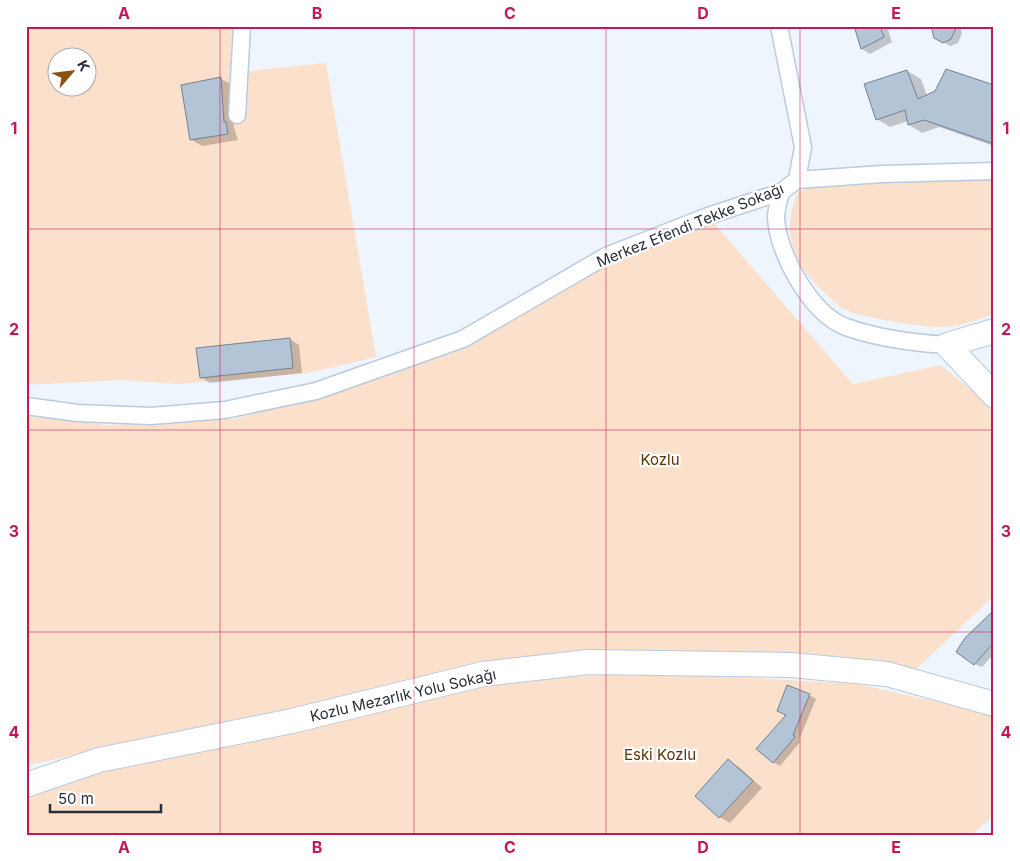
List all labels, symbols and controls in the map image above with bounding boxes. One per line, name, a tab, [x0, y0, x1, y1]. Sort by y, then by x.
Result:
text: A	[118, 3, 130, 23]
text: B	[312, 3, 322, 23]
text: C	[504, 3, 516, 23]
text: D	[697, 3, 709, 23]
text: E	[891, 3, 901, 23]
north arrow	[48, 48, 98, 98]
text: K	[74, 57, 94, 74]
text: 1	[11, 118, 17, 138]
text: 1	[1003, 118, 1009, 138]
street label: Merkez Efendi Tekke Sokağı	[594, 179, 786, 271]
text: 2	[9, 319, 19, 339]
text: 2	[1001, 319, 1011, 339]
park label: Kozlu	[640, 450, 680, 469]
text: 3	[9, 521, 19, 541]
text: 3	[1001, 521, 1011, 541]
street label: Kozlu Mezarlık Yolu Sokağı	[308, 664, 498, 726]
text: 4	[9, 722, 20, 742]
text: 4	[1001, 722, 1012, 742]
park label: Eski Kozlu	[624, 745, 696, 764]
scale bar	[50, 781, 161, 813]
text: 50 m	[58, 789, 94, 808]
text: A	[118, 837, 130, 857]
text: B	[312, 837, 322, 857]
text: C	[504, 837, 516, 857]
text: D	[697, 837, 709, 857]
text: E	[891, 837, 901, 857]

